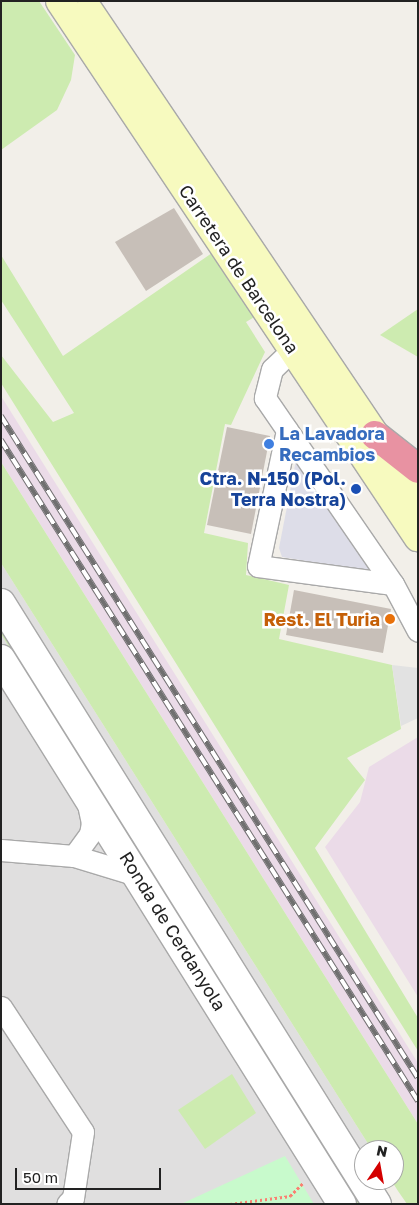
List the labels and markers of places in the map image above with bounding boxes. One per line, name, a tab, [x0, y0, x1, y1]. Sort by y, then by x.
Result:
place label: La Lavadora Recambios	[279, 423, 385, 466]
marker: La Lavadora Recambios	[263, 438, 275, 450]
place label: Ctra. N-150 (Pol. Terra Nostra)	[199, 468, 346, 510]
marker: Ctra. N-150 (Pol. Terra Nostra)	[350, 483, 362, 495]
place label: Rest. El Turia	[263, 608, 380, 630]
marker: Rest. El Turia	[384, 613, 396, 625]

